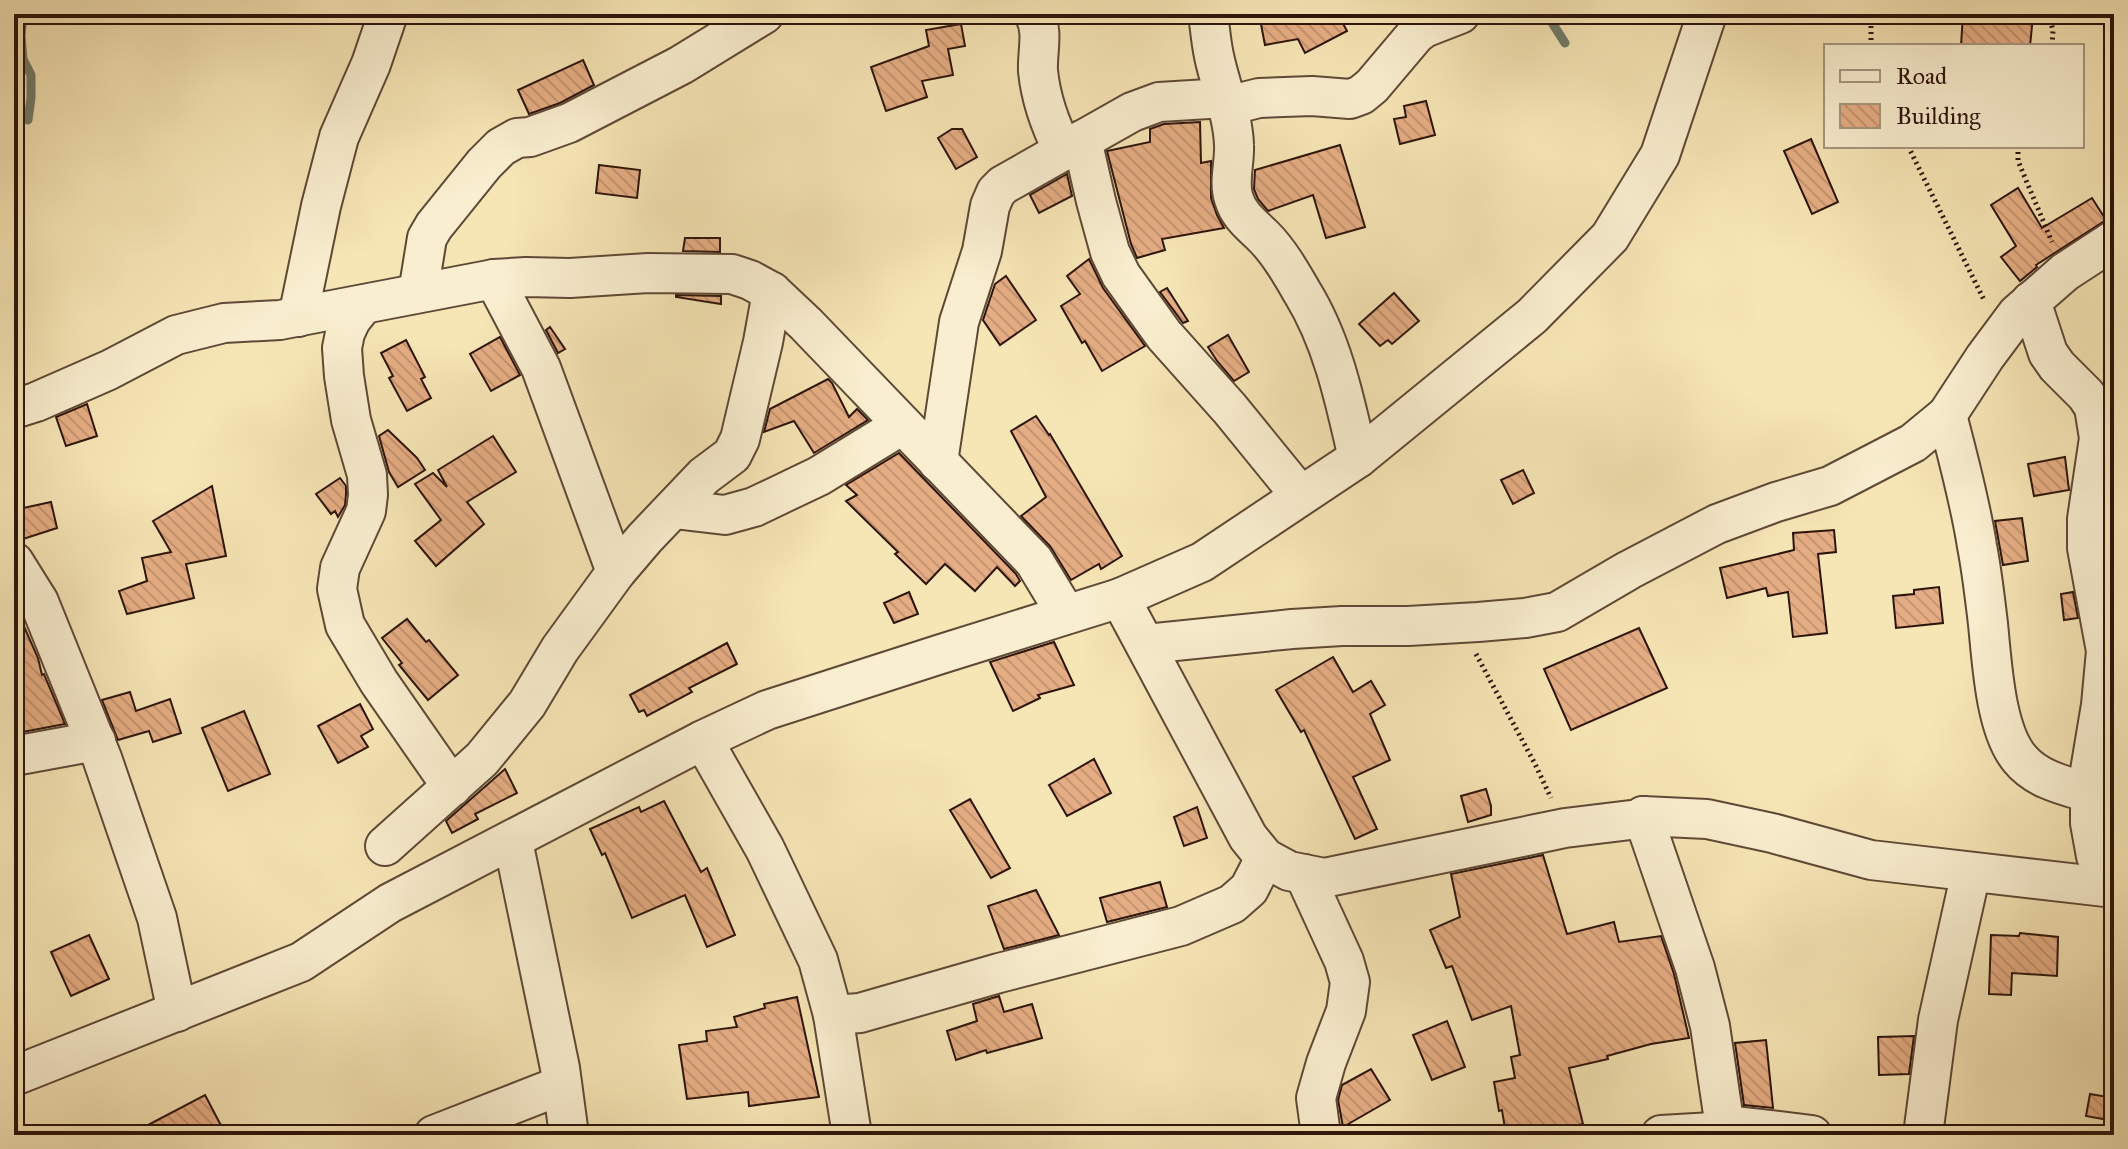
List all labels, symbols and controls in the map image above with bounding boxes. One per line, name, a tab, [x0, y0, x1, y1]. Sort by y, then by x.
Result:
legend	[1824, 44, 2084, 148]
text: Road	[1896, 61, 1947, 91]
text: Building	[1896, 101, 1981, 131]

